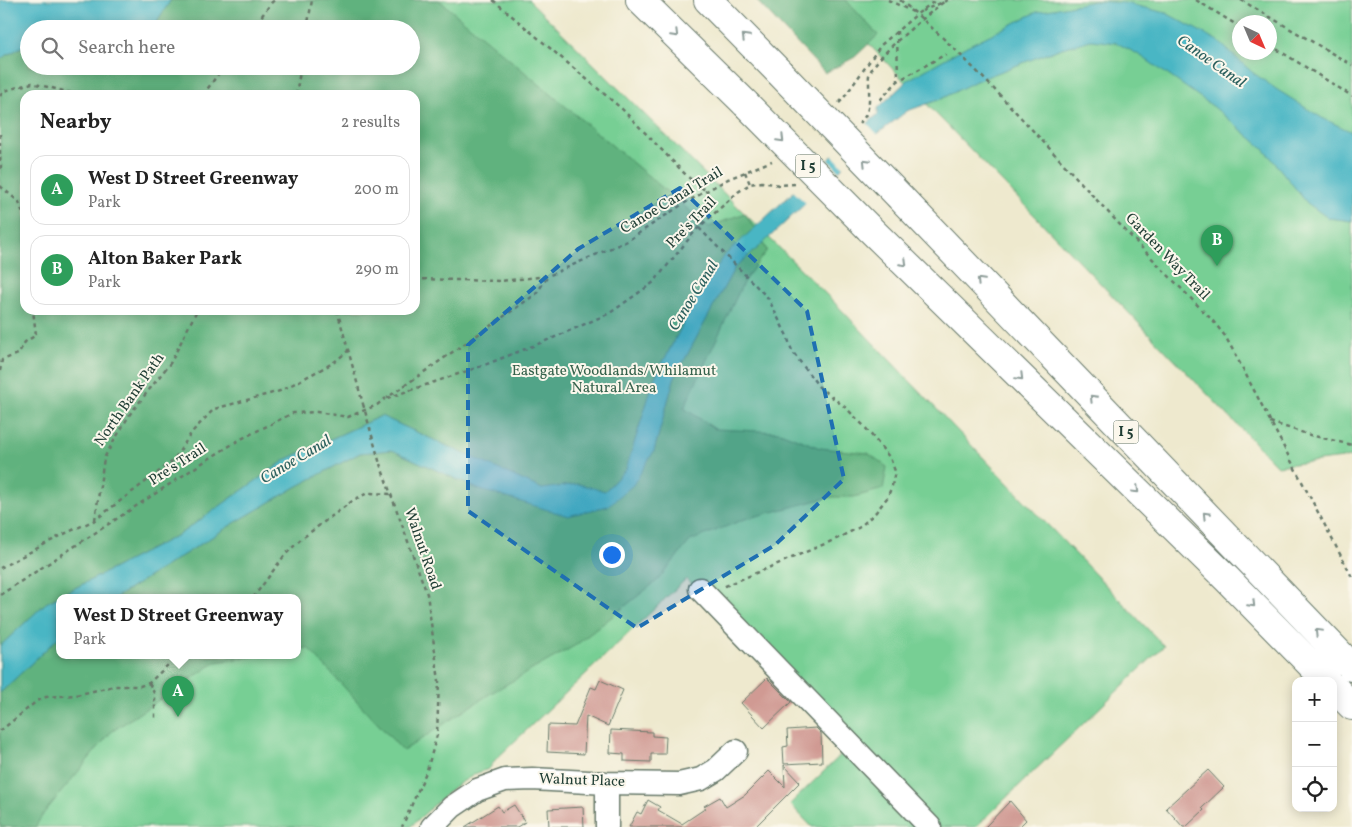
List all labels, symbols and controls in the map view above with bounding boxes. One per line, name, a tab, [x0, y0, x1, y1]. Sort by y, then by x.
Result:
north arrow	[1232, 15, 1277, 60]
search box	[20, 20, 420, 75]
one-way arrow	[669, 28, 678, 37]
water label: Canoe Canal	[1172, 30, 1250, 94]
icon: search	[38, 34, 66, 62]
one-way arrow	[742, 34, 751, 43]
text: Search here	[78, 35, 175, 61]
text: Nearby	[40, 108, 111, 137]
text: 2 results	[341, 112, 400, 134]
one-way arrow	[775, 133, 784, 142]
road number: I 5	[796, 154, 820, 178]
one-way arrow	[863, 159, 872, 168]
street label: Canoe Canal Trail	[617, 162, 727, 240]
text: West D Street Greenway	[88, 166, 298, 192]
text: A	[51, 179, 63, 201]
text: 200 m	[354, 179, 399, 201]
text: Park	[88, 192, 121, 214]
street label: Pre's Trail	[662, 192, 722, 254]
street label: Garden Way Trail	[1120, 209, 1214, 305]
pin: B	[1201, 225, 1233, 266]
text: Alton Baker Park	[88, 246, 242, 272]
water label: Canoe Canal	[664, 256, 724, 336]
one-way arrow	[898, 257, 907, 266]
text: B	[52, 259, 62, 281]
text: 290 m	[355, 259, 399, 281]
text: Park	[88, 272, 121, 294]
one-way arrow	[977, 278, 986, 287]
street label: North Bank Path	[90, 349, 170, 451]
park label: Eastgate Woodlands/Whilamut Natural Area	[512, 361, 716, 399]
one-way arrow	[1014, 371, 1023, 380]
one-way arrow	[1090, 395, 1099, 404]
road number: I 5	[1114, 421, 1138, 444]
water label: Canoe Canal	[256, 430, 336, 490]
street label: Pre's Trail	[145, 439, 211, 491]
one-way arrow	[1130, 485, 1139, 494]
street label: Walnut Road	[398, 505, 446, 593]
one-way arrow	[1203, 512, 1212, 521]
your location	[599, 542, 625, 568]
popup	[56, 594, 301, 659]
one-way arrow	[1246, 599, 1255, 608]
text: West D Street Greenway	[73, 603, 284, 629]
text: Park	[73, 629, 106, 651]
one-way arrow	[1315, 629, 1324, 638]
pin: A	[162, 676, 194, 717]
map controls	[1292, 677, 1337, 812]
button: +	[1292, 677, 1337, 722]
button: −	[1292, 722, 1337, 767]
button: locate	[1292, 767, 1337, 812]
street label: Walnut Place	[539, 769, 625, 793]

